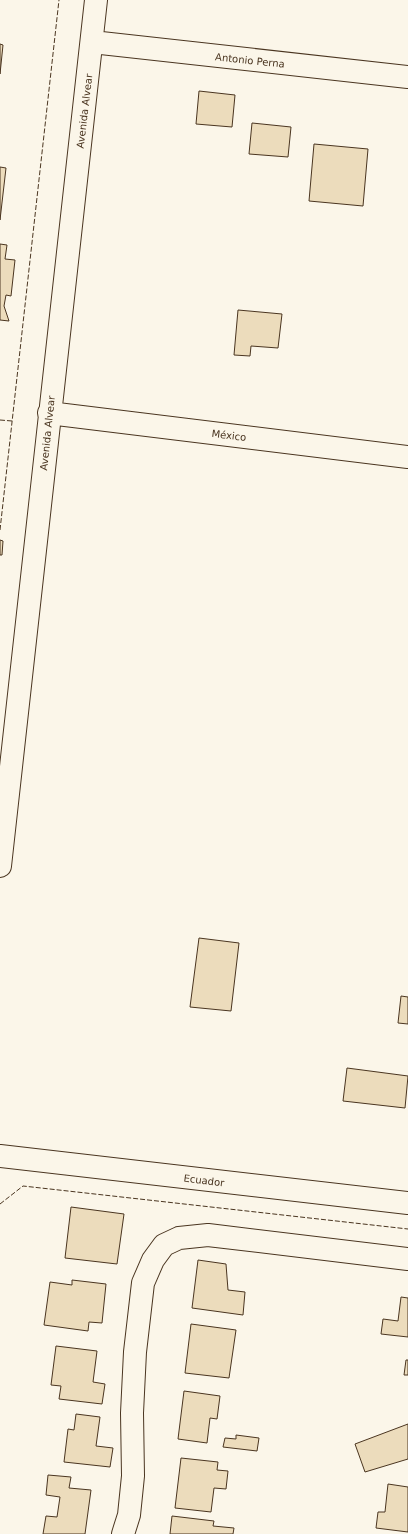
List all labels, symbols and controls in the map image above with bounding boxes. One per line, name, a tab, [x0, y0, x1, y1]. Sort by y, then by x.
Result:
street label: Antonio Perna	[215, 51, 285, 70]
street label: Avenida Alvear	[74, 72, 95, 149]
street label: Avenida Alvear	[38, 394, 57, 471]
street label: México	[211, 428, 247, 443]
street label: Ecuador	[183, 1173, 226, 1189]

